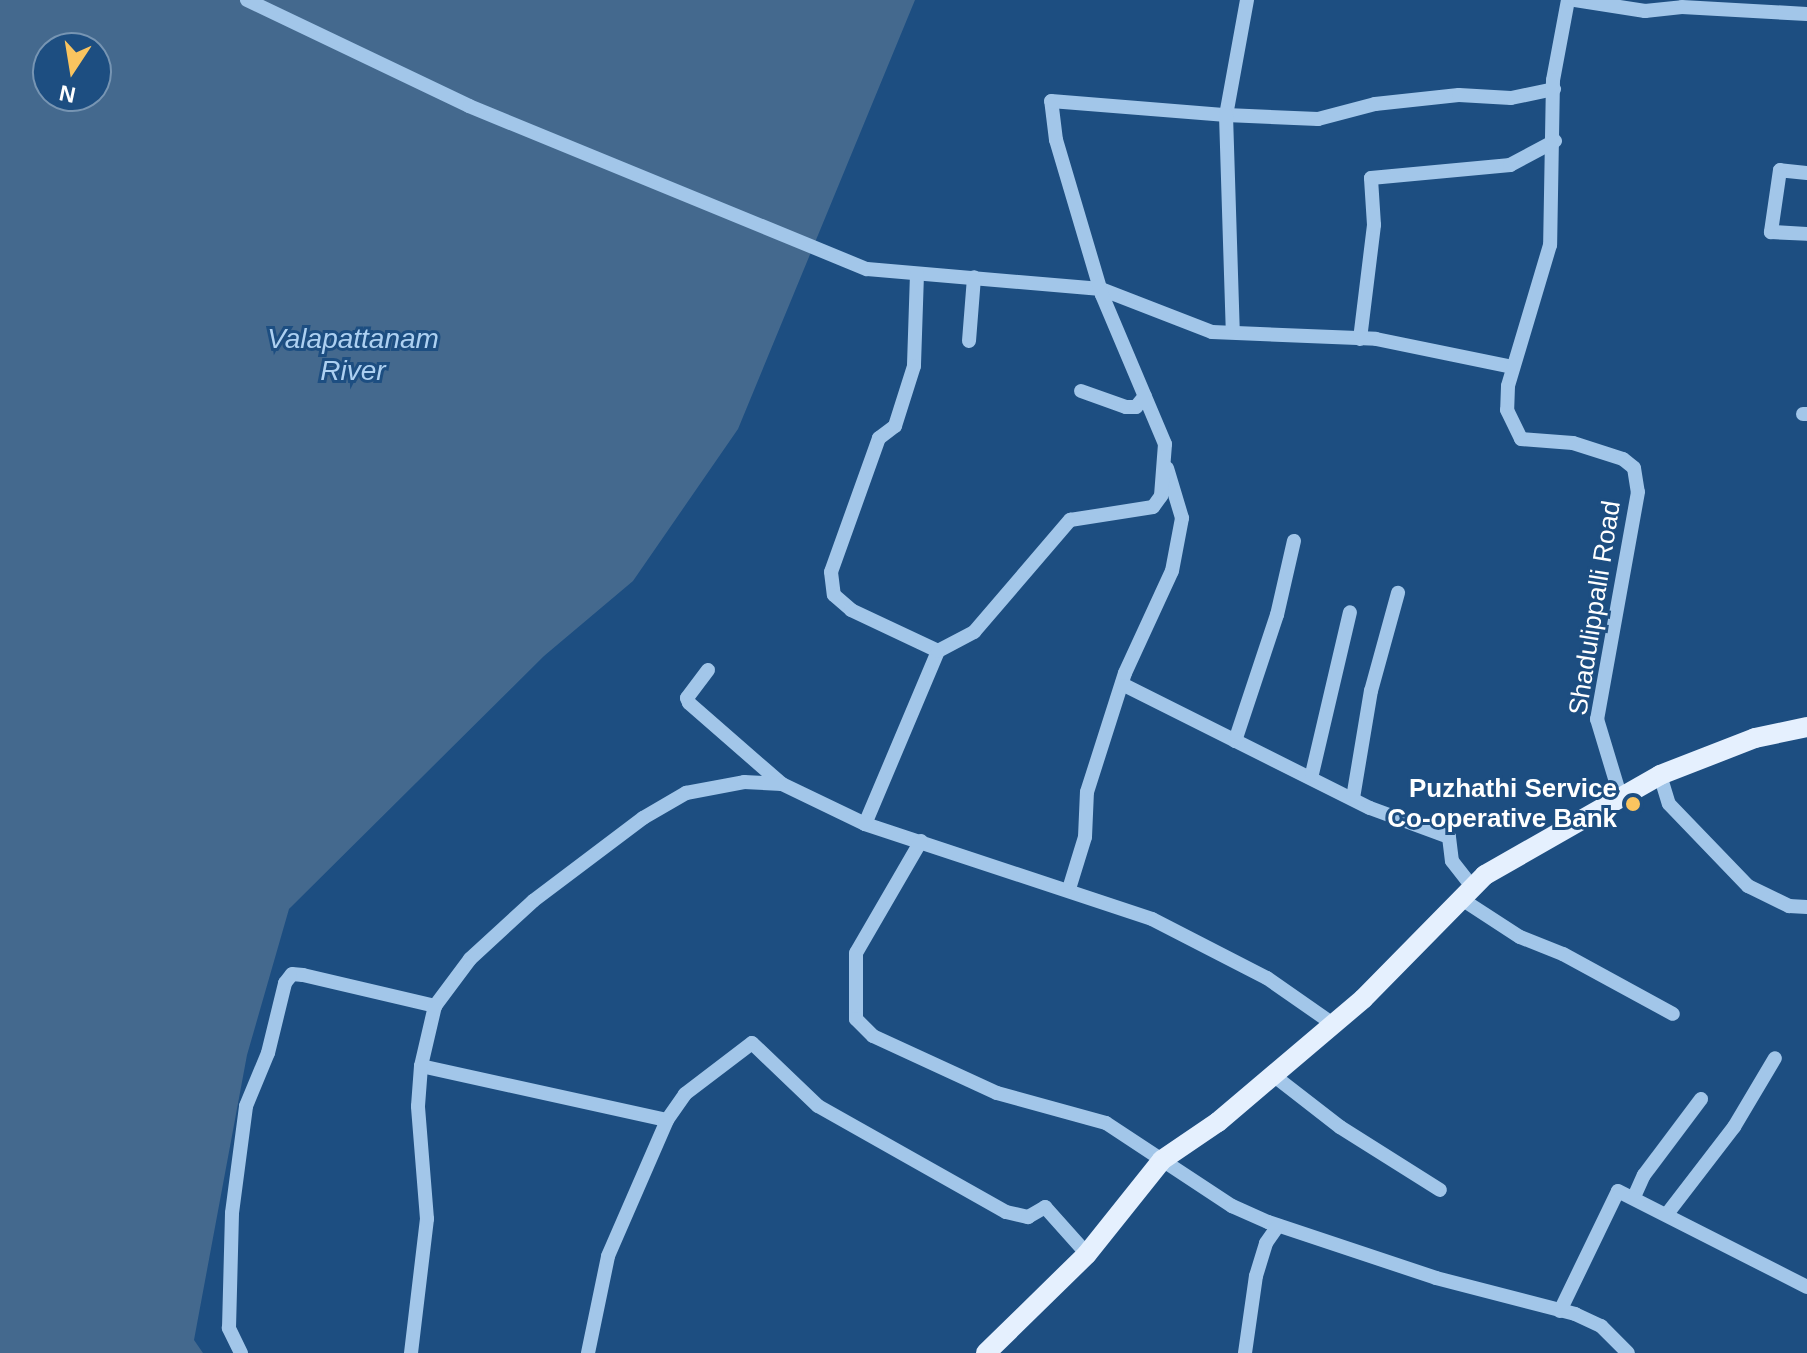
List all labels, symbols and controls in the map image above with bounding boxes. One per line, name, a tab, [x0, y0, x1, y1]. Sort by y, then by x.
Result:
north arrow	[32, 32, 112, 112]
text: N	[57, 80, 78, 108]
water label: Valapattanam River	[267, 322, 439, 388]
street label: Shadulippalli Road	[1563, 498, 1627, 718]
place label: Puzhathi Service Co-operative Bank	[1387, 773, 1617, 834]
marker: Puzhathi Service Co-operative Bank	[1624, 795, 1642, 813]

